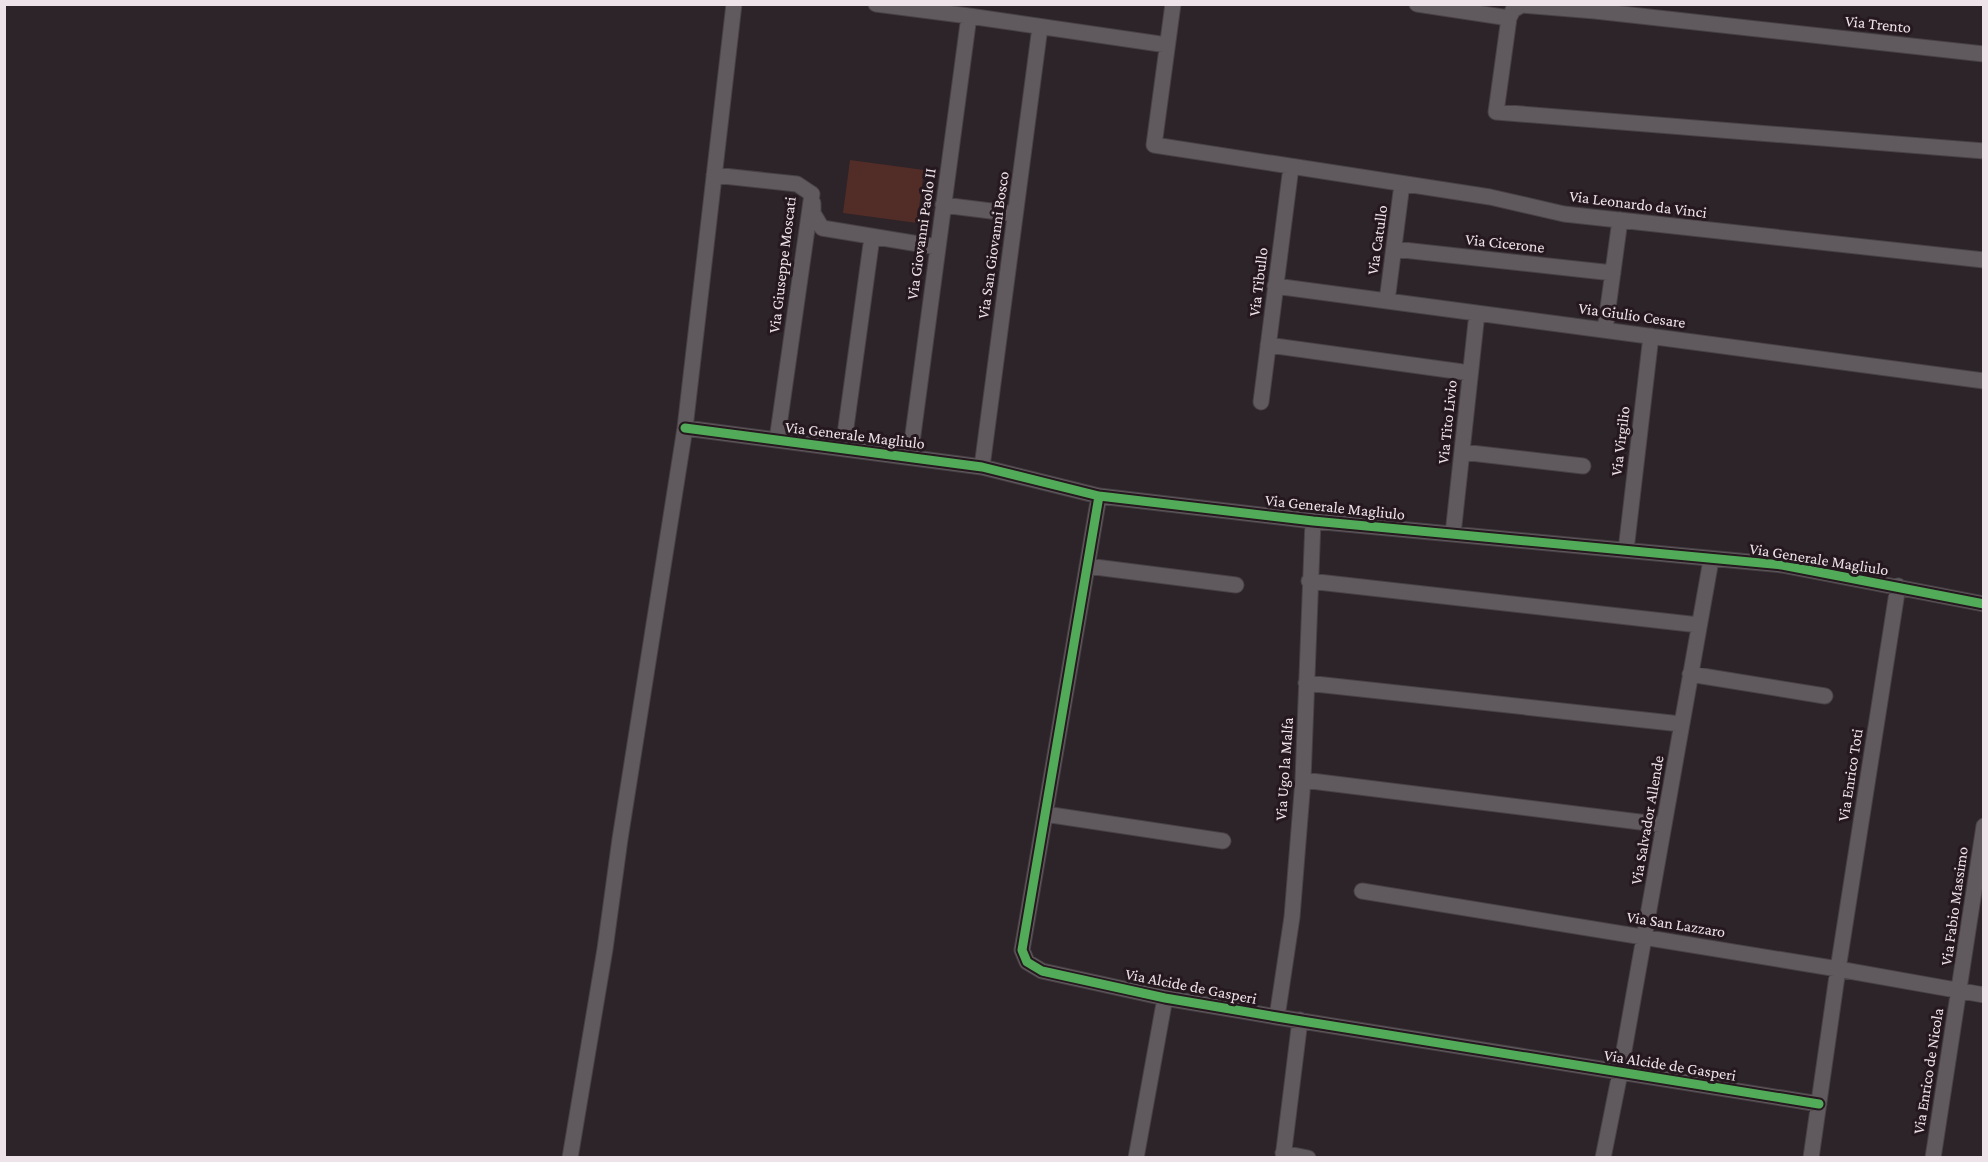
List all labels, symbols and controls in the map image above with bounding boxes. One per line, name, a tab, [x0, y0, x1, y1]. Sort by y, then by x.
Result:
street label: Via Trento	[1844, 12, 1912, 36]
street label: Via Giovanni Paolo II	[903, 167, 939, 301]
street label: Via San Giovanni Bosco	[974, 170, 1012, 320]
street label: Via Leonardo da Vinci	[1568, 187, 1708, 221]
street label: Via Giuseppe Moscati	[765, 196, 800, 334]
street label: Via Catullo	[1364, 204, 1390, 276]
street label: Via Cicerone	[1465, 230, 1545, 256]
street label: Via Tibullo	[1245, 246, 1271, 317]
street label: Via Giulio Cesare	[1577, 299, 1687, 331]
street label: Via Tito Livio	[1434, 379, 1460, 465]
street label: Via Virgilio	[1607, 405, 1634, 477]
street label: Via Generale Magliulo	[784, 418, 926, 453]
street label: Via Generale Magliulo	[1264, 491, 1406, 524]
street label: Via Generale Magliulo	[1748, 540, 1890, 579]
street label: Via Ugo la Malfa	[1272, 716, 1297, 821]
street label: Via Enrico Toti	[1834, 727, 1866, 823]
street label: Via Salvador Allende	[1627, 754, 1667, 886]
street label: Via Fabio Massimo	[1937, 845, 1971, 967]
street label: Via San Lazzaro	[1625, 908, 1727, 940]
street label: Via Alcide de Gasperi	[1124, 965, 1258, 1008]
street label: Via Enrico de Nicola	[1910, 1006, 1946, 1135]
street label: Via Alcide de Gasperi	[1603, 1046, 1737, 1085]

